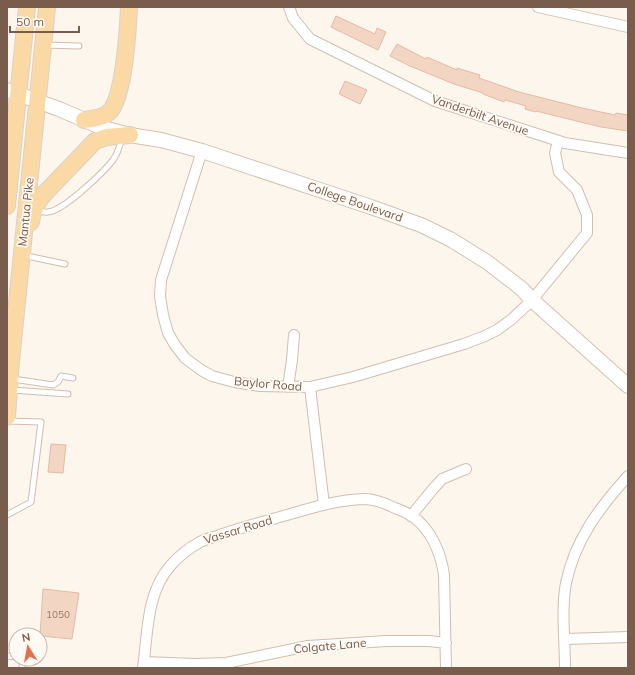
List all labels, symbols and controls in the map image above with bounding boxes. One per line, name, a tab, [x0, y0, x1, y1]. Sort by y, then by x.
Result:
scale bar	[10, 8, 79, 34]
text: 50 m	[16, 14, 44, 29]
street label: Vanderbilt Avenue	[429, 91, 531, 138]
street label: Mantua Pike	[14, 177, 37, 247]
street label: College Boulevard	[305, 178, 405, 225]
street label: Baylor Road	[233, 373, 303, 394]
street label: Vassar Road	[202, 512, 274, 547]
house number: 1050	[46, 608, 70, 621]
north arrow	[8, 627, 48, 667]
text: N	[21, 630, 32, 645]
street label: Colgate Lane	[293, 635, 367, 656]

